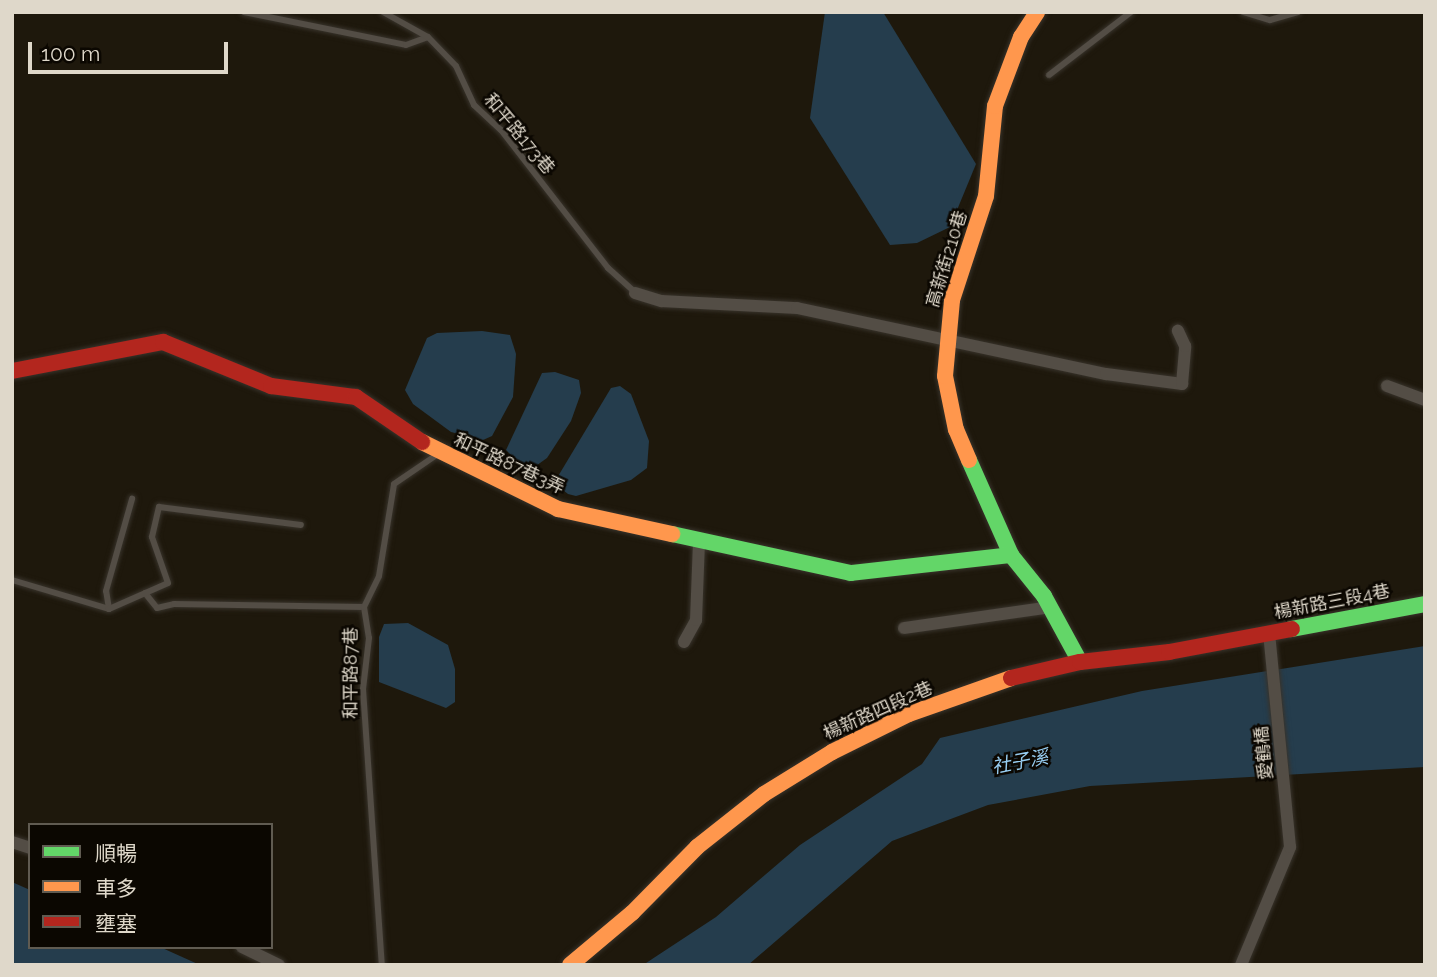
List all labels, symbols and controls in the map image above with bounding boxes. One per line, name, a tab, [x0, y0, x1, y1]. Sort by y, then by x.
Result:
scale bar	[32, 28, 231, 72]
text: 100 m	[41, 41, 100, 66]
street label: 和平路173巷	[479, 89, 559, 179]
street label: 高新街210巷	[922, 208, 972, 310]
street label: 和平路87巷3弄	[450, 429, 568, 499]
street label: 楊新路三段4巷	[1272, 580, 1392, 624]
street label: 和平路87巷	[340, 627, 362, 719]
street label: 楊新路四段2巷	[820, 677, 936, 745]
street label: 愛鶴橋	[1251, 725, 1277, 781]
water label: 社子溪	[990, 745, 1050, 779]
legend	[28, 823, 273, 949]
text: 順暢	[95, 841, 137, 866]
text: 車多	[95, 876, 137, 901]
text: 壅塞	[95, 911, 137, 936]

